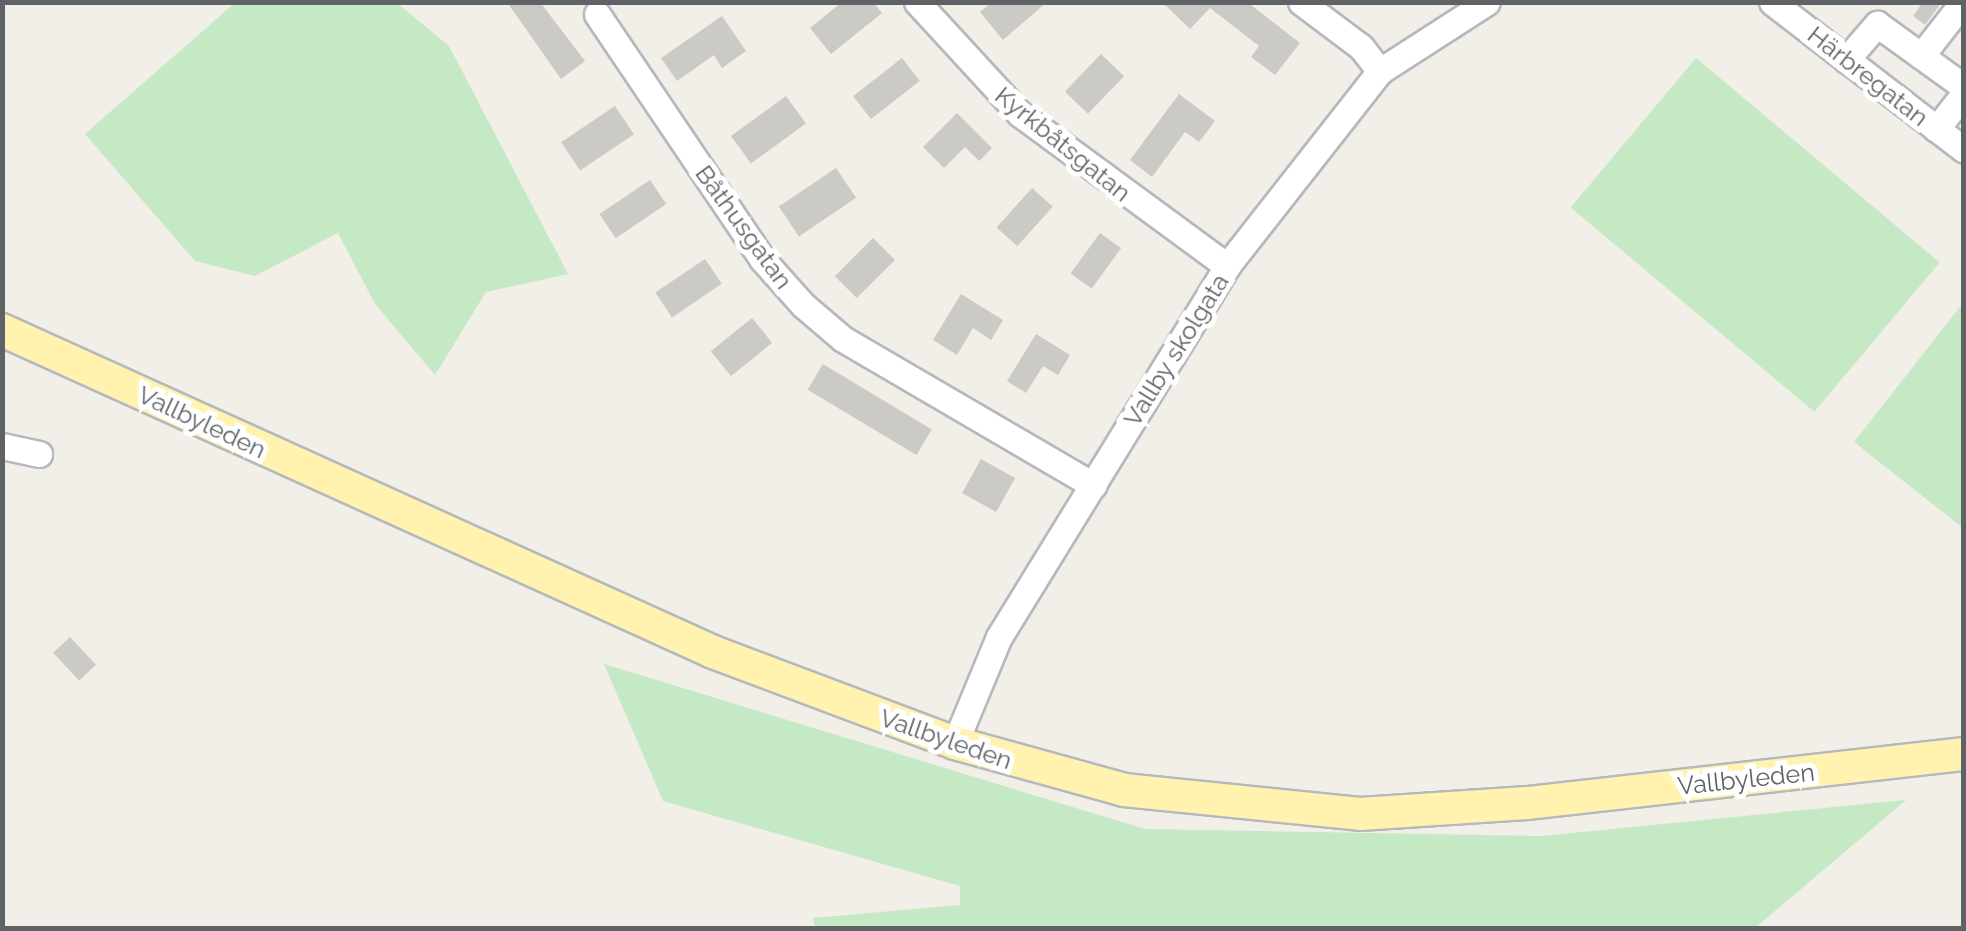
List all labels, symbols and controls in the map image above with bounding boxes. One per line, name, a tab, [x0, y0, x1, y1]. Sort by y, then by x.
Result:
street label: Härbregatan	[1802, 20, 1934, 132]
street label: Kyrkbåtsgatan	[989, 80, 1137, 208]
street label: Båthusgatan	[689, 159, 799, 295]
street label: Vallby skolgata	[1117, 268, 1235, 432]
street label: Vallbyleden	[133, 379, 271, 465]
street label: Vallbyleden	[876, 702, 1016, 776]
street label: Vallbyleden	[1676, 757, 1816, 801]

